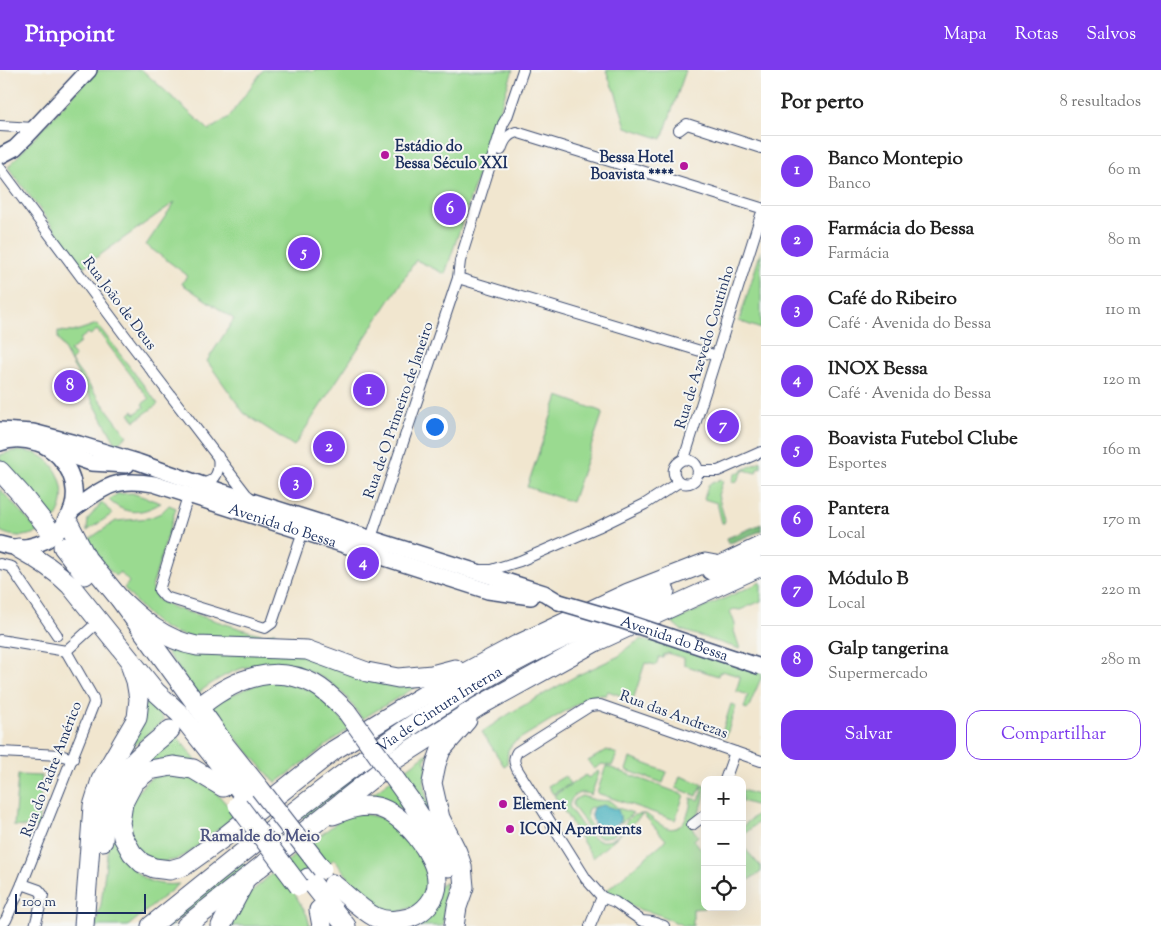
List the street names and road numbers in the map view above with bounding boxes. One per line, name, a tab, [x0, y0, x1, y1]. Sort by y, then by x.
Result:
street label: Rua João de Deus	[77, 253, 161, 355]
street label: Rua de Azevedo Coutinho	[671, 263, 740, 432]
street label: Rua de O Primeiro de Janeiro	[359, 319, 440, 502]
street label: Avenida do Bessa	[225, 499, 339, 554]
street label: Avenida do Bessa	[617, 612, 731, 667]
street label: Via de Cintura Interna	[373, 662, 507, 759]
street label: Rua das Andrezas	[616, 686, 731, 745]
street label: Rua do Padre Américo	[17, 698, 88, 841]

